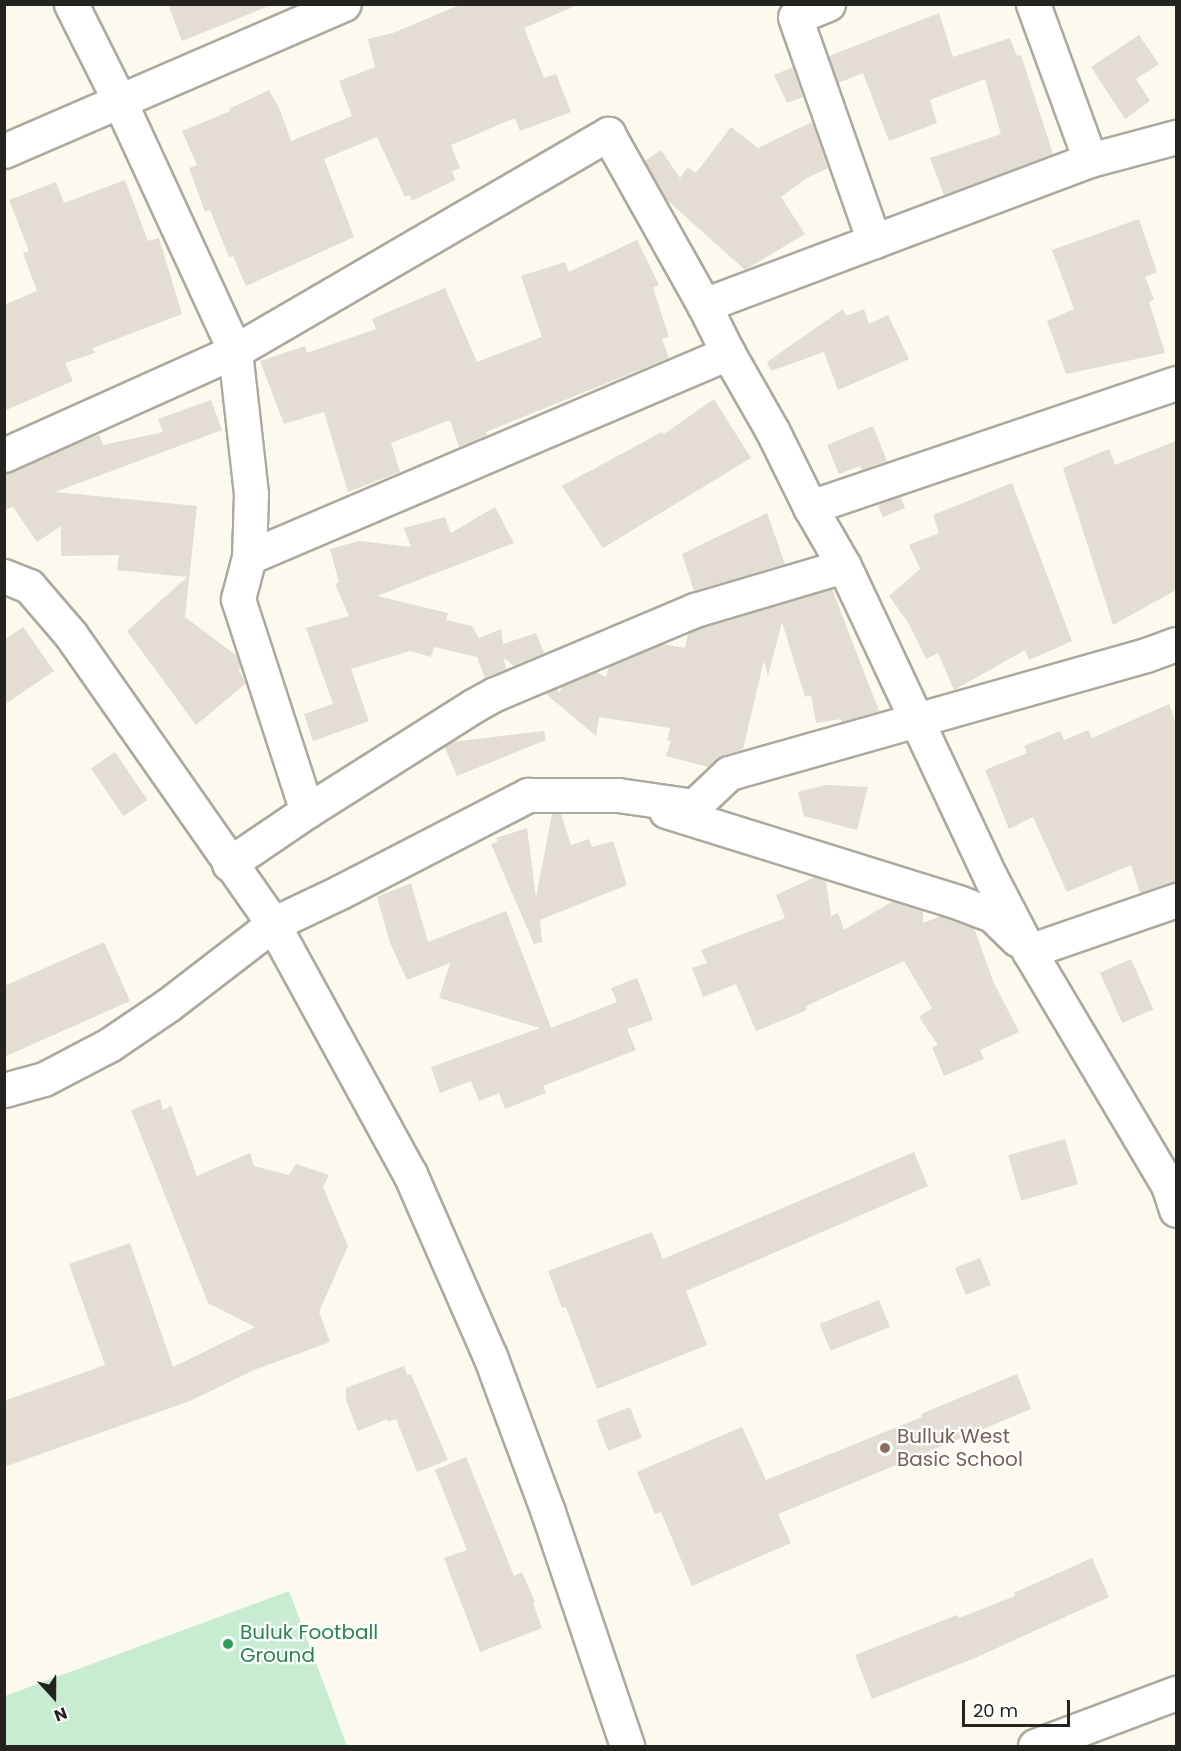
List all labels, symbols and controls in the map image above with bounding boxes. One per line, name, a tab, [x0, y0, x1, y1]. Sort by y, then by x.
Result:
place label: Bulluk West Basic School	[897, 1424, 1023, 1471]
marker: Bulluk West Basic School	[878, 1441, 892, 1455]
place label: Buluk Football Ground	[240, 1620, 378, 1667]
marker: Buluk Football Ground	[221, 1637, 235, 1651]
north arrow	[24, 1667, 84, 1727]
scale bar	[965, 1688, 1073, 1726]
text: 20 m	[973, 1698, 1018, 1723]
text: N	[51, 1701, 70, 1727]

